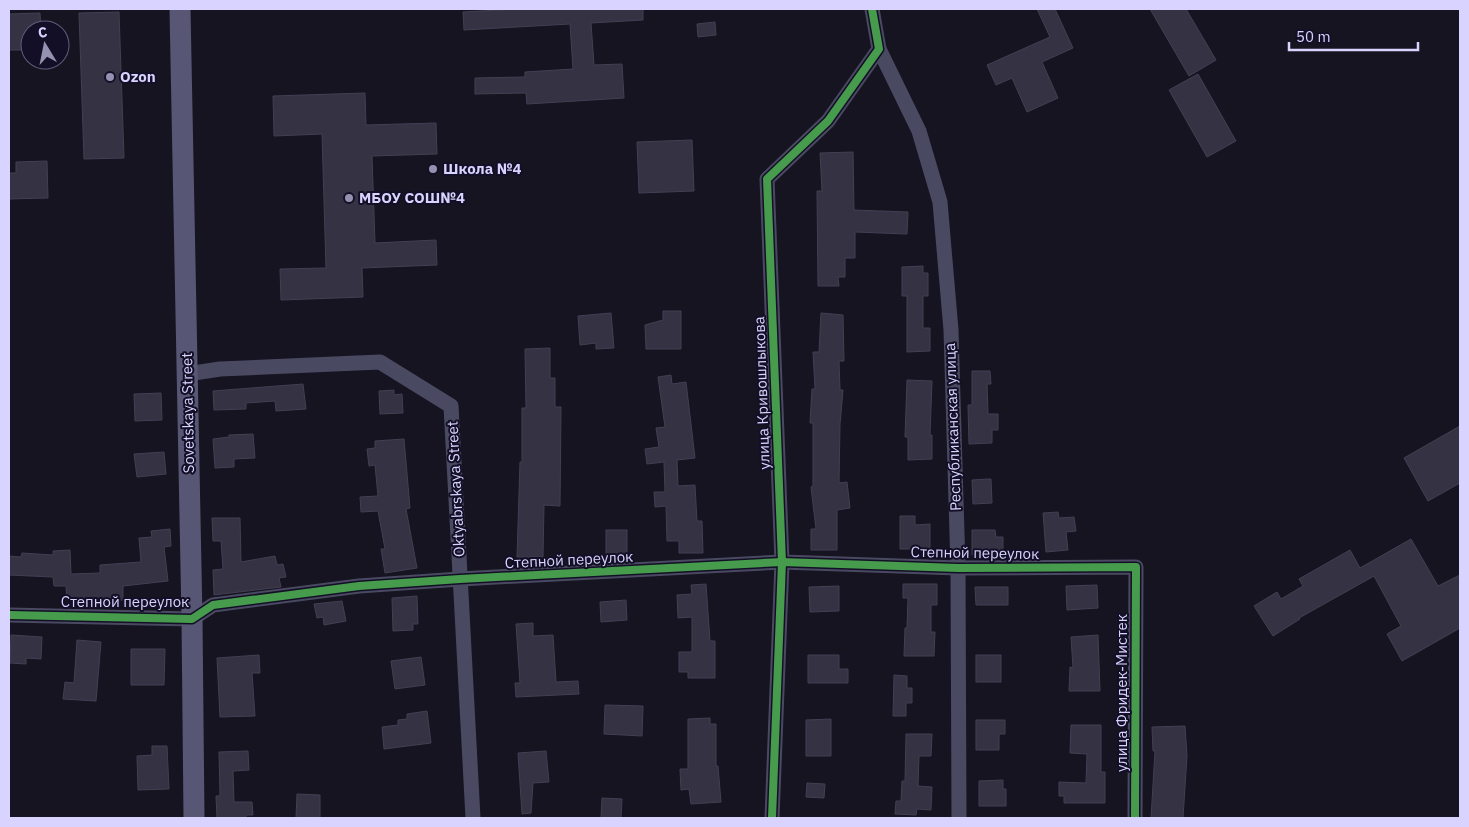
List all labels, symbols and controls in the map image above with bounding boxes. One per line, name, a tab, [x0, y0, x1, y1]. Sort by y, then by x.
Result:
north arrow	[20, 20, 70, 70]
scale bar	[1289, 20, 1418, 52]
text: С	[37, 23, 49, 42]
text: 50 m	[1296, 27, 1331, 46]
place label: Ozon	[120, 67, 156, 86]
marker: Ozon	[104, 71, 116, 83]
place label: Школа №4	[443, 159, 522, 178]
marker: Школа №4	[427, 163, 439, 175]
place label: МБОУ СОШ№4	[359, 188, 465, 207]
marker: МБОУ СОШ№4	[343, 192, 355, 204]
street label: улица Кривошлыкова	[749, 316, 774, 470]
street label: Республиканская улица	[940, 343, 965, 511]
street label: Sovetskaya Street	[177, 352, 198, 474]
street label: Oktyabrskaya Street	[442, 421, 469, 558]
street label: Степной переулок	[911, 542, 1040, 563]
street label: Степной переулок	[504, 547, 634, 572]
street label: Степной переулок	[61, 592, 189, 611]
street label: улица Фридек-Мистек	[1112, 614, 1131, 772]

